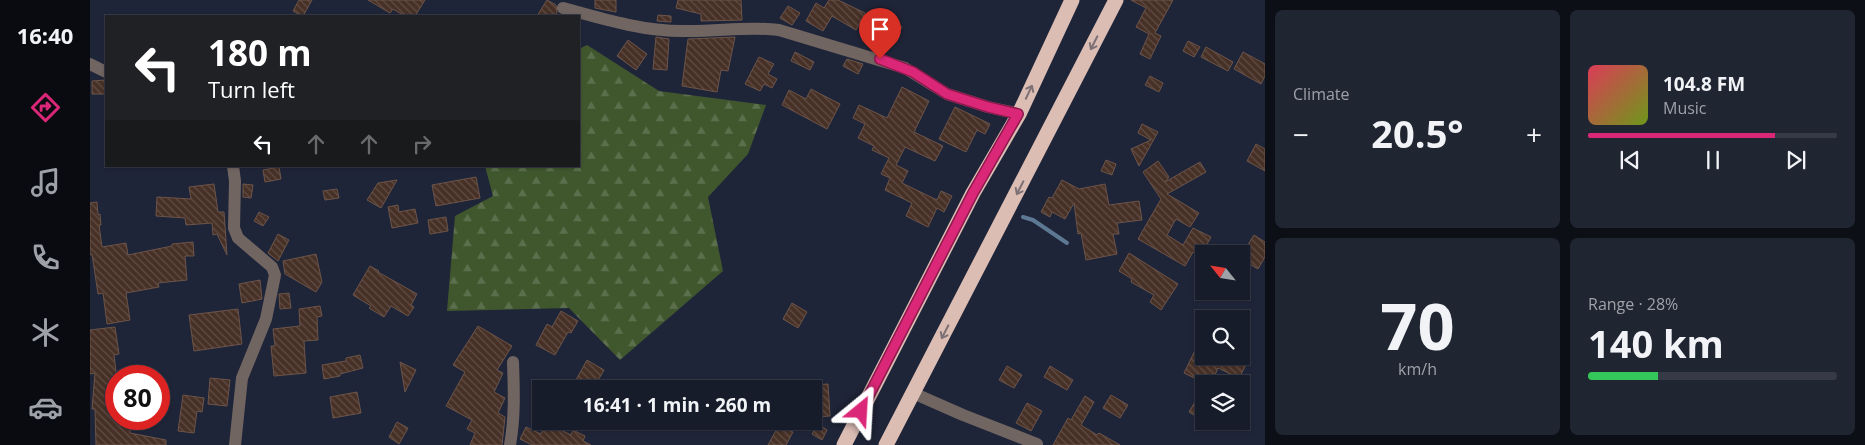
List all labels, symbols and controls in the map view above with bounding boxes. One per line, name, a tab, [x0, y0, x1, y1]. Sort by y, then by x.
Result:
pin	[859, 8, 901, 59]
icon: arrive	[866, 15, 894, 43]
text: 16:40	[17, 20, 73, 50]
text: 180 m	[208, 29, 312, 76]
icon: left	[125, 35, 190, 100]
one-way arrow	[1089, 36, 1099, 51]
text: 104.8 FM	[1663, 71, 1745, 97]
text: Turn left	[208, 74, 295, 104]
text: Climate	[1293, 83, 1350, 105]
one-way arrow	[1025, 85, 1034, 100]
icon: directions	[28, 90, 63, 125]
text: Music	[1663, 97, 1707, 119]
text: 20.5°	[1371, 107, 1464, 159]
text: −	[1293, 115, 1309, 153]
text: +	[1526, 115, 1542, 153]
icon: left	[249, 130, 277, 158]
icon: ahead	[302, 130, 330, 158]
icon: ahead	[355, 130, 383, 158]
icon: right	[408, 130, 436, 158]
icon: previous	[1616, 146, 1644, 174]
icon: pause	[1699, 146, 1727, 174]
icon: next	[1782, 146, 1810, 174]
icon: music	[28, 165, 63, 200]
one-way arrow	[1015, 180, 1024, 195]
icon: phone	[28, 240, 63, 275]
north arrow	[1195, 245, 1250, 300]
map controls	[1195, 245, 1250, 430]
text: 70	[1380, 281, 1455, 369]
text: Range · 28%	[1588, 293, 1678, 315]
button: search	[1195, 310, 1250, 365]
icon: climate	[28, 315, 63, 350]
text: 140 km	[1588, 317, 1724, 369]
one-way arrow	[940, 325, 950, 340]
text: km/h	[1398, 358, 1437, 380]
speed limit sign: 80	[105, 365, 170, 430]
button: layers	[1195, 375, 1250, 430]
position arrow	[834, 384, 886, 436]
icon: car	[28, 390, 63, 425]
text: 16:41 · 1 min · 260 m	[583, 392, 771, 418]

